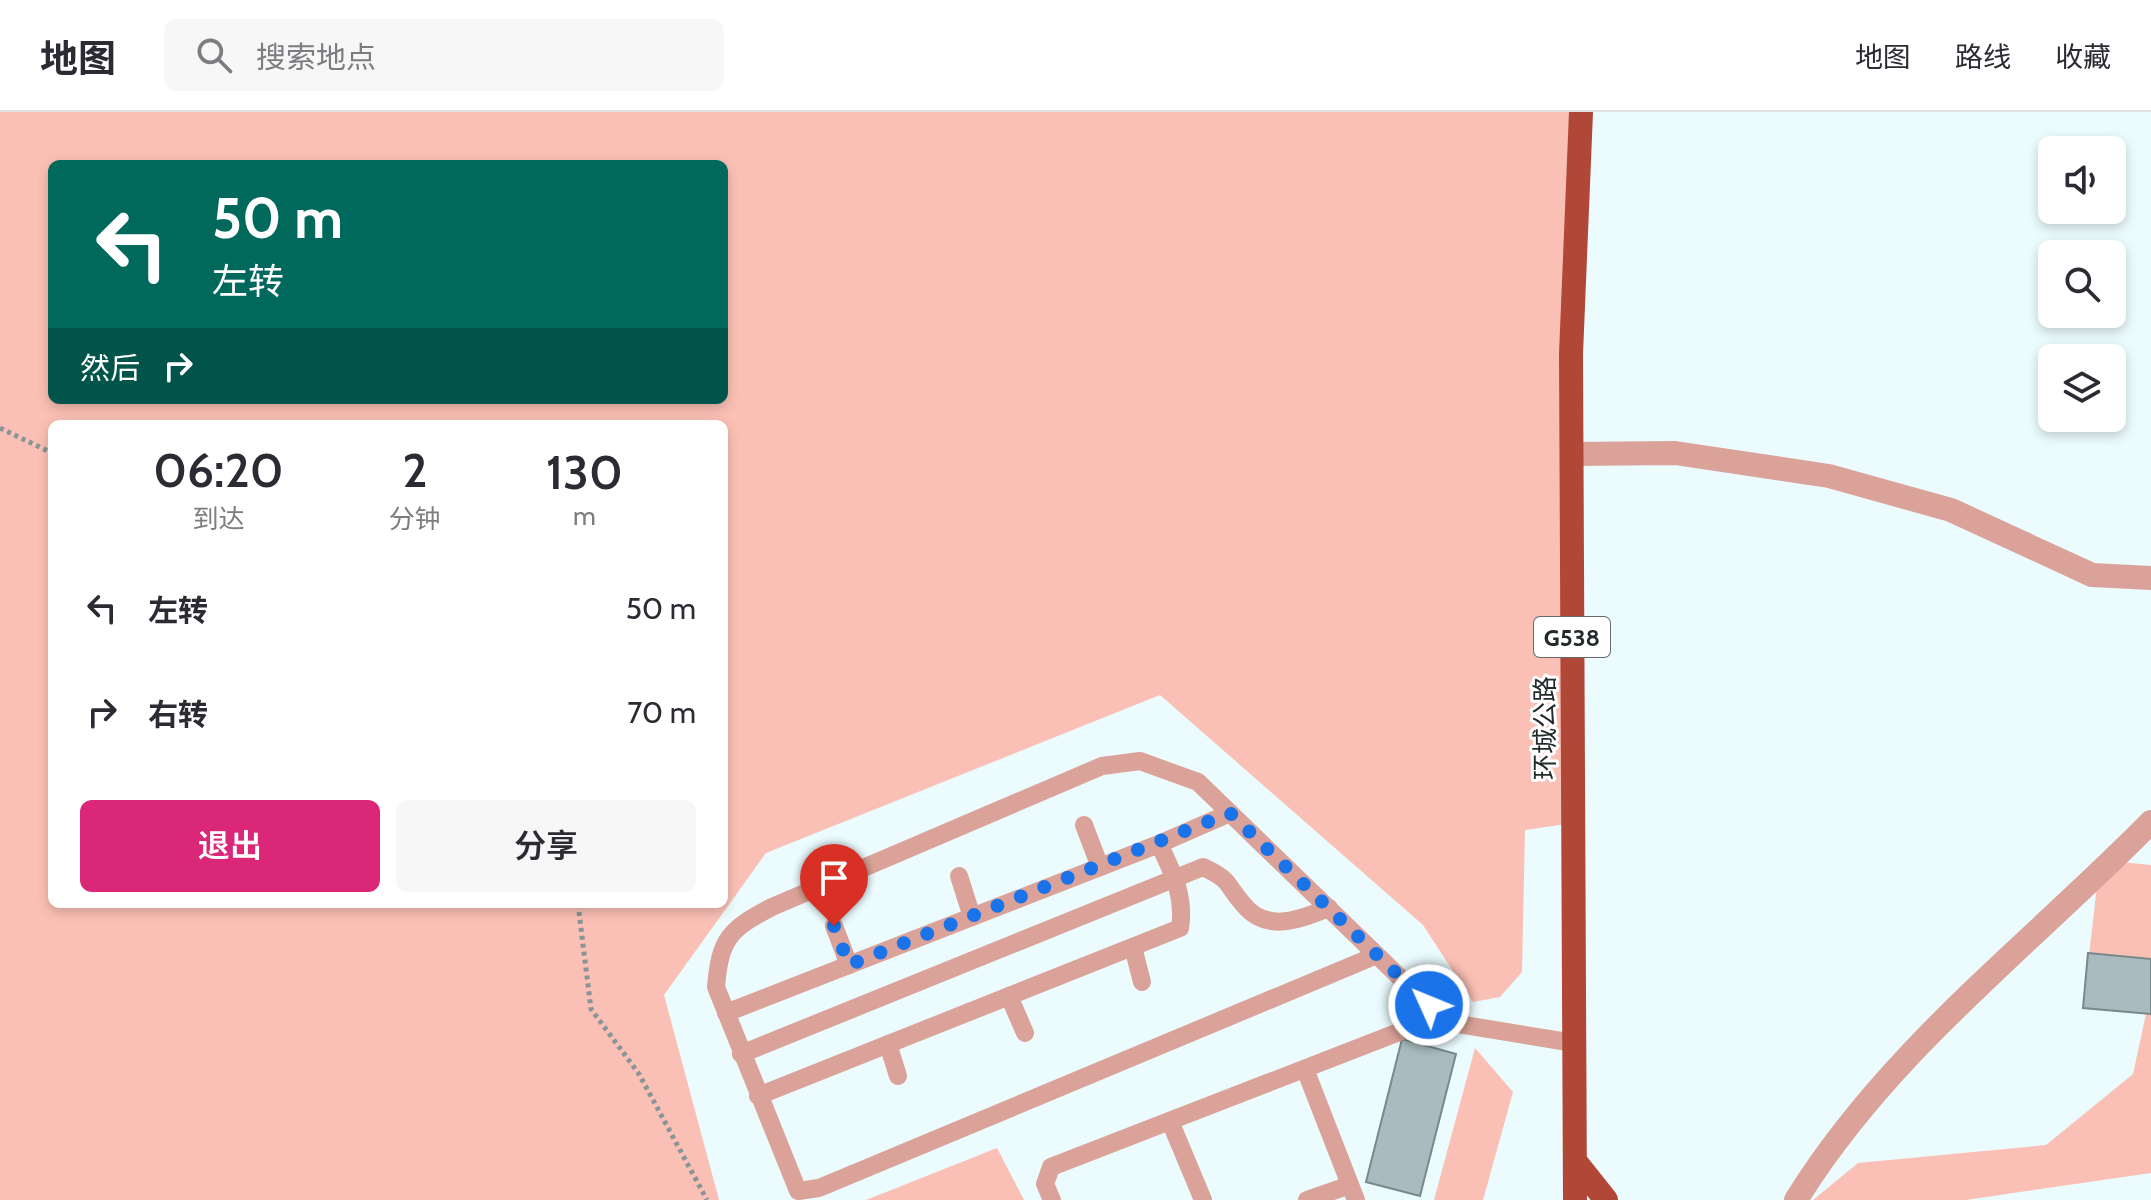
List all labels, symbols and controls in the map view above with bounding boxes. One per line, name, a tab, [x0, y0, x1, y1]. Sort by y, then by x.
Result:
search box	[164, 19, 724, 91]
icon: search	[192, 33, 236, 77]
text: 地图	[40, 35, 116, 82]
text: 搜索地点	[256, 39, 376, 76]
text: 地图	[1855, 40, 1911, 74]
text: 路线	[1955, 40, 2011, 74]
text: 收藏	[2055, 40, 2111, 74]
map controls	[2038, 136, 2126, 432]
button: sound	[2038, 136, 2126, 224]
text: 50 m	[212, 184, 343, 252]
icon: left	[80, 192, 184, 296]
button: search	[2038, 240, 2126, 328]
text: 左转	[212, 259, 284, 303]
icon: right	[156, 344, 200, 388]
button: layers	[2038, 344, 2126, 432]
text: 然后	[80, 350, 140, 387]
text: 06:20	[153, 441, 284, 499]
text: 2	[402, 441, 427, 499]
text: 130	[546, 443, 623, 501]
text: m	[573, 500, 596, 532]
text: 到达	[192, 503, 244, 535]
text: 分钟	[389, 503, 441, 535]
icon: left	[80, 586, 124, 630]
text: 50 m	[626, 590, 696, 627]
text: 左转	[148, 592, 208, 629]
road number: G538	[1534, 617, 1610, 657]
street label: 环城公路	[1529, 676, 1561, 780]
icon: right	[80, 690, 124, 734]
text: 70 m	[627, 694, 696, 731]
text: 右转	[148, 696, 208, 733]
button: 退出	[80, 800, 380, 892]
button: 分享	[396, 800, 696, 892]
pin	[800, 844, 868, 926]
icon: arrive	[812, 856, 856, 900]
position arrow	[1387, 963, 1471, 1047]

